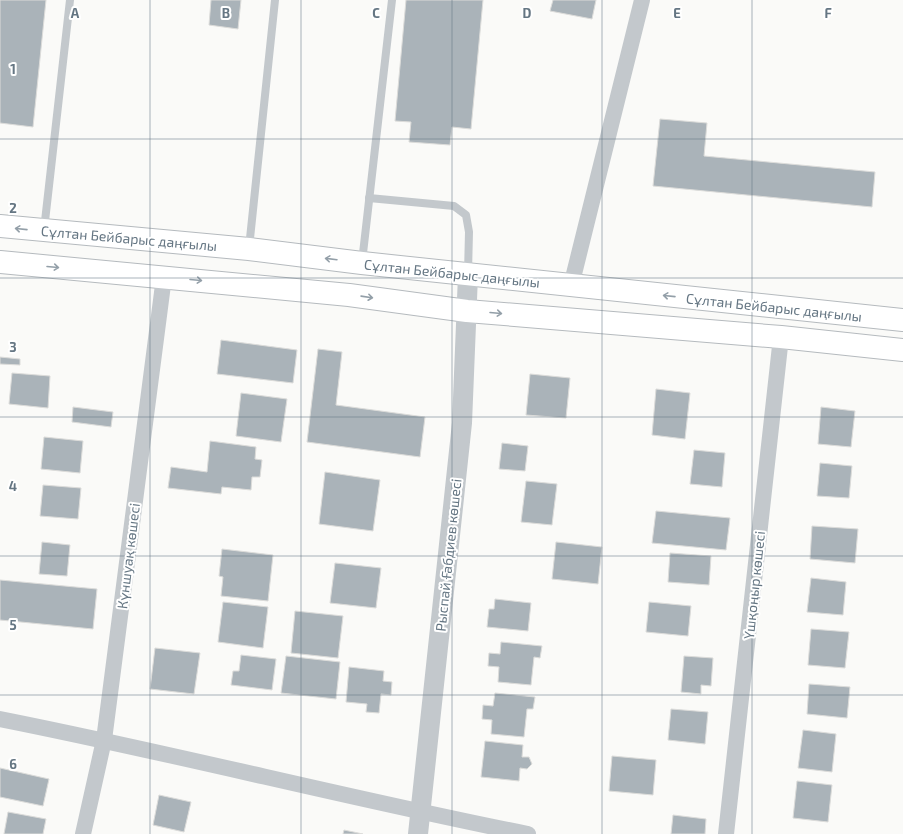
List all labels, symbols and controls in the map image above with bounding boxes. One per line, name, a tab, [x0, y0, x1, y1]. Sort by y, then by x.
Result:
text: A	[71, 5, 80, 21]
text: B	[222, 5, 230, 21]
text: C	[372, 5, 380, 21]
text: D	[523, 5, 532, 21]
text: E	[673, 5, 681, 21]
text: F	[824, 5, 832, 21]
text: 1	[10, 61, 16, 77]
text: 2	[9, 200, 17, 216]
street label: Сұлтан Бейбарыс даңғылы	[40, 222, 218, 254]
one-way arrow	[15, 225, 28, 232]
one-way arrow	[325, 255, 338, 263]
street label: Сұлтан Бейбарыс даңғылы	[363, 255, 541, 291]
one-way arrow	[46, 263, 59, 270]
one-way arrow	[189, 277, 202, 284]
street label: Сұлтан Бейбарыс даңғылы	[685, 289, 863, 325]
one-way arrow	[663, 292, 676, 300]
one-way arrow	[360, 293, 373, 301]
one-way arrow	[489, 310, 502, 317]
text: 3	[9, 339, 17, 355]
text: 4	[9, 478, 17, 494]
street label: Рыспай Ғабдиев көшесі	[432, 478, 464, 632]
street label: Күншуақ көшесі	[113, 502, 143, 610]
street label: Үшқоңыр көшесі	[740, 530, 768, 640]
text: 5	[9, 617, 17, 633]
text: 6	[9, 756, 17, 772]

